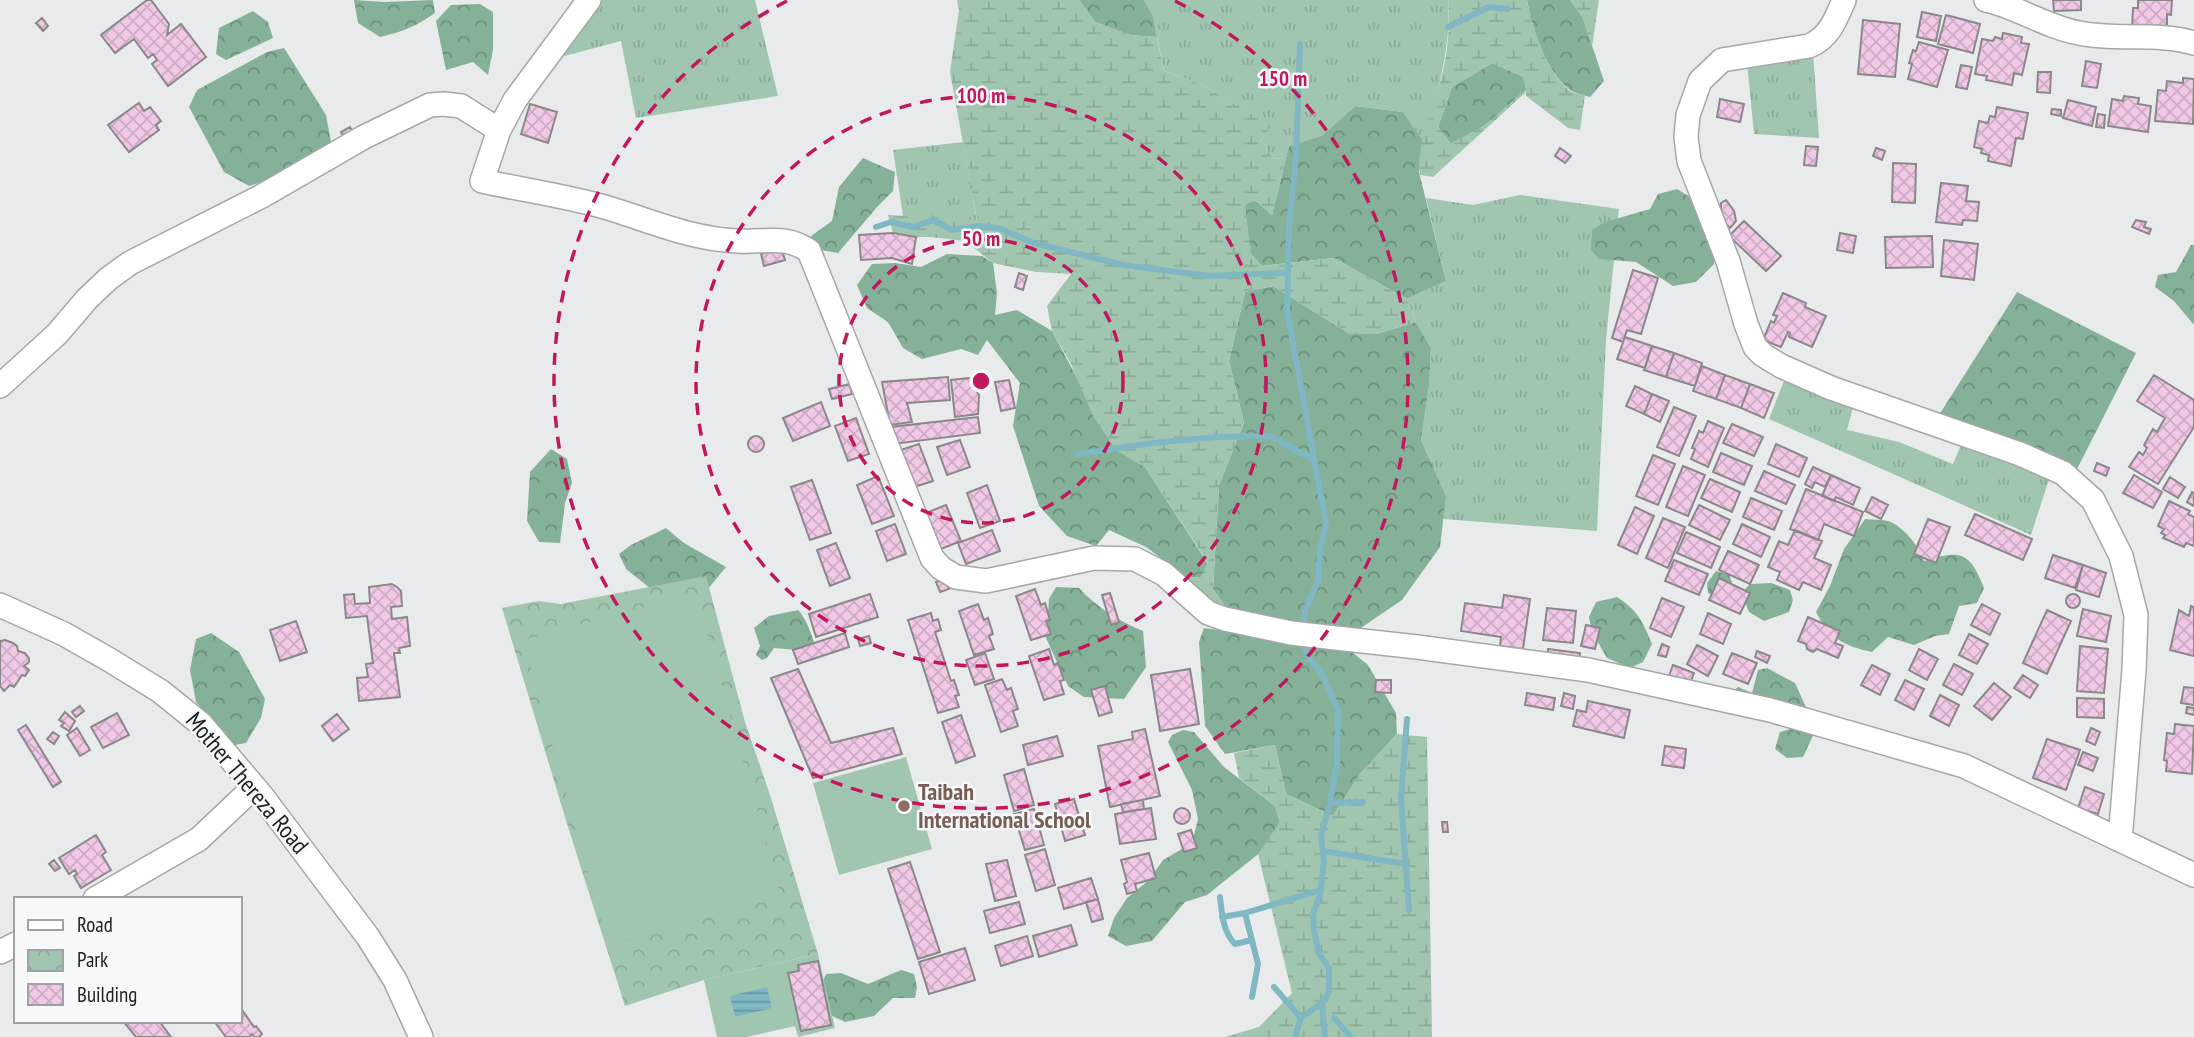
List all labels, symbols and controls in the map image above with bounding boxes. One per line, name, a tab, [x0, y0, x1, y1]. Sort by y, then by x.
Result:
text: 150 m	[1259, 65, 1307, 92]
text: 100 m	[957, 82, 1005, 109]
text: 50 m	[962, 225, 1000, 252]
centre of rings	[969, 369, 993, 393]
street label: Mother Thereza Road	[179, 705, 316, 860]
place label: Taibah International School	[918, 776, 1091, 835]
marker: Taibah International School	[896, 798, 912, 814]
legend	[14, 897, 242, 1023]
text: Road	[77, 911, 113, 938]
text: Park	[77, 946, 108, 973]
text: Building	[77, 981, 137, 1008]

